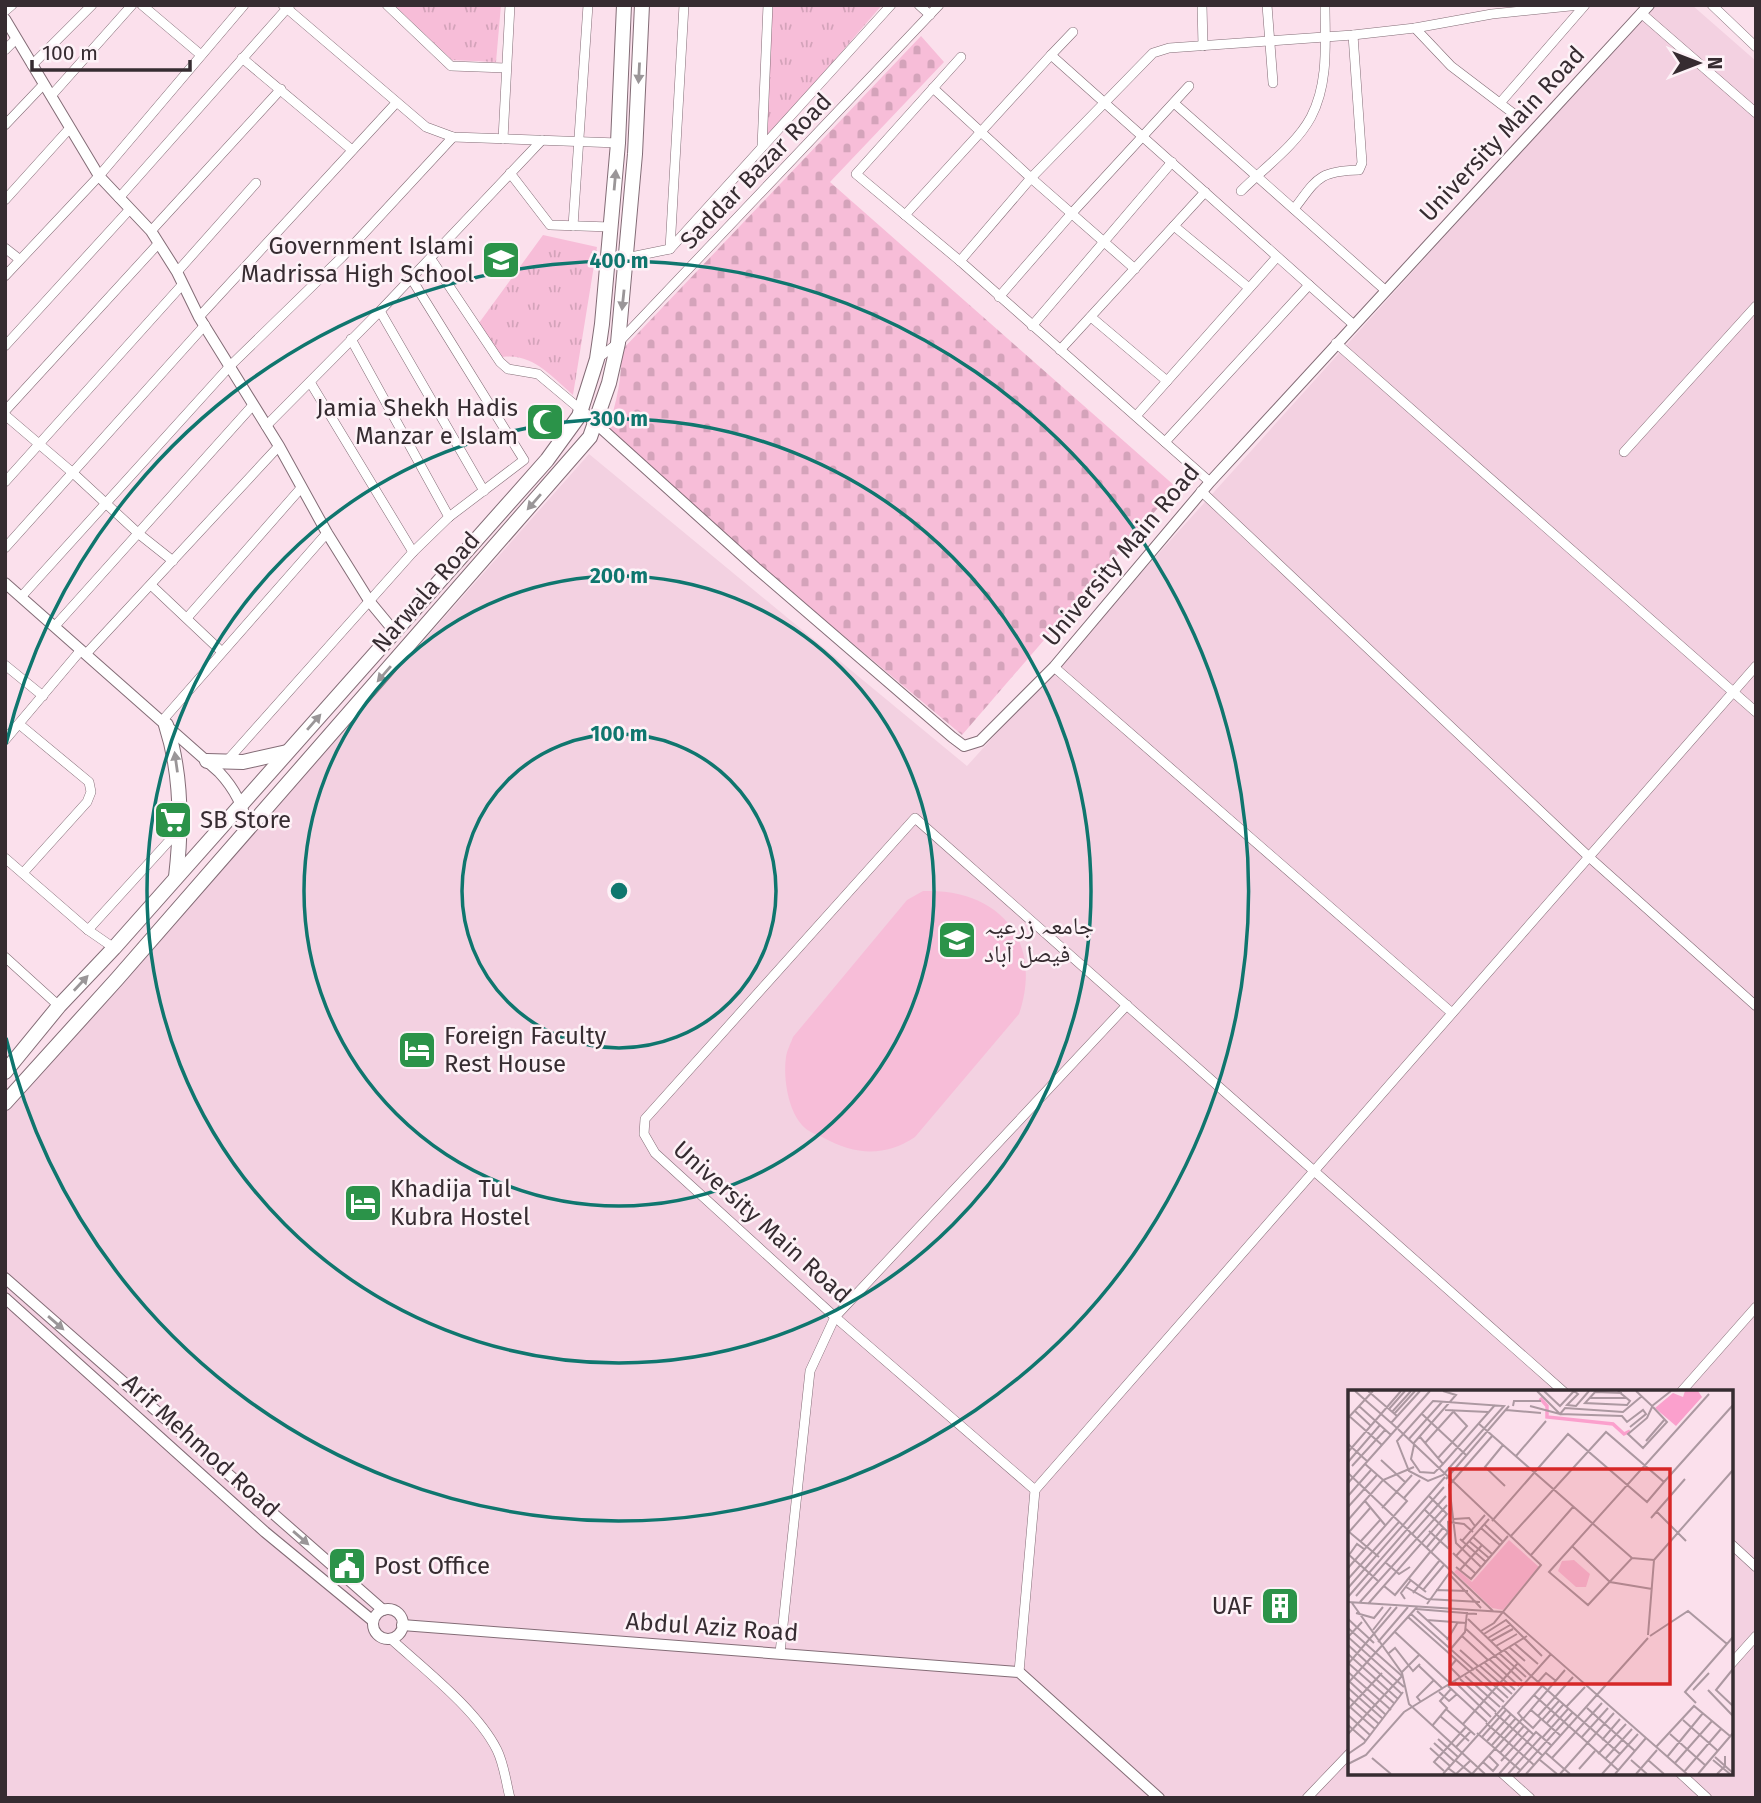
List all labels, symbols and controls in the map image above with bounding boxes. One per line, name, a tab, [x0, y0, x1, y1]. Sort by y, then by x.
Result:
scale bar	[32, 28, 189, 72]
north arrow	[1663, 28, 1733, 98]
text: 100 m	[42, 40, 98, 66]
street label: University Main Road	[1414, 41, 1590, 227]
text: N	[1703, 57, 1726, 69]
one-way arrow	[633, 63, 644, 85]
street label: Saddar Bazar Road	[675, 87, 837, 255]
one-way arrow	[610, 169, 621, 191]
place label: Government Islami Madrissa High School	[241, 232, 474, 288]
school or university icon: Government Islami Madrissa High School	[480, 239, 522, 281]
text: 400 m	[589, 248, 649, 274]
one-way arrow	[617, 290, 628, 312]
place label: Jamia Shekh Hadis Manzar e Islam	[316, 394, 518, 450]
mosque icon: Jamia Shekh Hadis Manzar e Islam	[524, 401, 566, 443]
text: 300 m	[589, 406, 648, 432]
street label: University Main Road	[1037, 458, 1205, 652]
one-way arrow	[527, 494, 542, 511]
street label: Narwala Road	[366, 526, 486, 658]
text: 200 m	[590, 563, 648, 589]
one-way arrow	[377, 665, 393, 682]
one-way arrow	[306, 713, 321, 730]
text: 100 m	[590, 721, 648, 747]
one-way arrow	[170, 751, 181, 773]
supermarket icon: SB Store	[152, 799, 194, 841]
place label: SB Store	[200, 806, 291, 834]
centre of rings	[607, 879, 631, 903]
place label: جامعہ زرعیہ فیصل آباد	[984, 912, 1094, 968]
school or university icon: جامعہ زرعیہ فیصل آباد	[936, 919, 978, 961]
one-way arrow	[73, 975, 89, 992]
place label: Foreign Faculty Rest House	[444, 1022, 606, 1078]
hotel icon: Foreign Faculty Rest House	[396, 1029, 438, 1071]
street label: University Main Road	[667, 1135, 857, 1309]
place label: Khadija Tul Kubra Hostel	[390, 1175, 530, 1231]
hotel icon: Khadija Tul Kubra Hostel	[342, 1182, 384, 1224]
one-way arrow	[48, 1315, 65, 1330]
street label: Arif Mehmod Road	[117, 1368, 285, 1524]
inset map	[1348, 1390, 1733, 1775]
one-way arrow	[292, 1530, 309, 1545]
public building icon: Post Office	[326, 1545, 368, 1587]
place label: Post Office	[374, 1552, 490, 1580]
building icon: UAF	[1259, 1585, 1301, 1627]
place label: UAF	[1212, 1592, 1253, 1620]
street label: Abdul Aziz Road	[625, 1607, 799, 1647]

